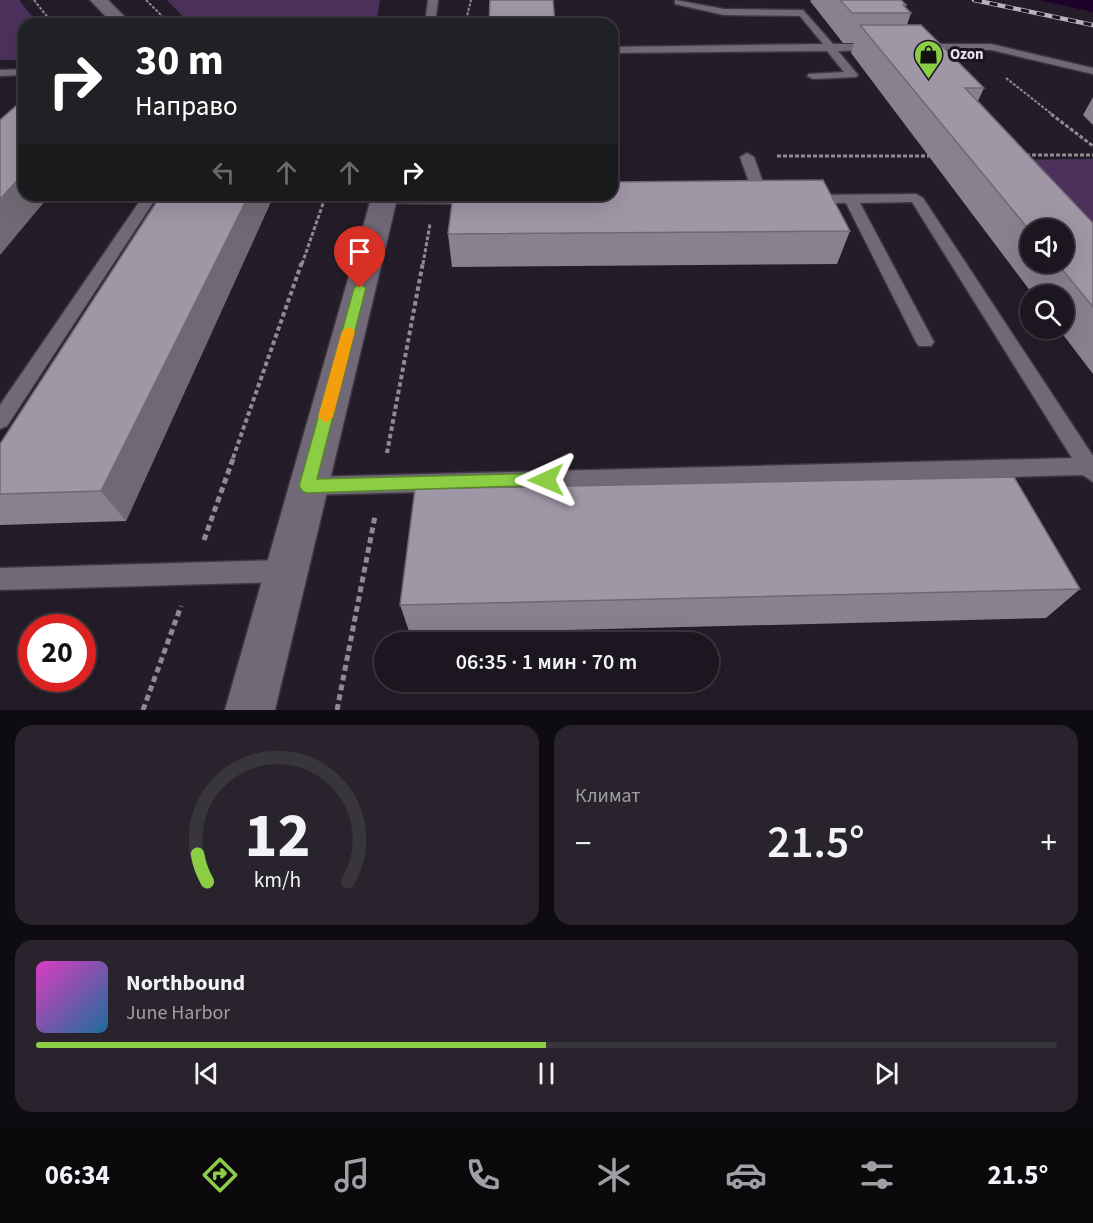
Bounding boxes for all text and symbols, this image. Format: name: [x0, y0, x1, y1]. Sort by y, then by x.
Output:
text: 30 m: [135, 31, 224, 91]
shop icon: Ozon: [913, 38, 945, 80]
icon: right: [36, 42, 114, 120]
place label: Ozon: [950, 44, 984, 65]
text: Направо: [135, 87, 238, 126]
icon: left: [207, 156, 240, 189]
icon: ahead: [270, 156, 303, 189]
icon: ahead: [333, 156, 366, 189]
icon: right: [396, 156, 429, 189]
map controls: [1020, 219, 1074, 339]
button: sound: [1020, 219, 1074, 273]
pin: [334, 226, 385, 288]
icon: arrive: [343, 235, 376, 268]
button: search: [1020, 285, 1074, 339]
position arrow: [514, 448, 578, 512]
speed limit sign: 20: [18, 614, 96, 692]
text: 06:35 · 1 мин · 70 m: [456, 646, 637, 678]
text: Климат: [575, 782, 641, 810]
text: 12: [244, 792, 310, 881]
text: 21.5°: [767, 811, 865, 875]
text: −: [575, 820, 591, 867]
text: +: [1041, 820, 1057, 867]
text: km/h: [253, 865, 301, 896]
text: Northbound: [126, 967, 245, 999]
text: June Harbor: [126, 999, 230, 1027]
icon: previous: [190, 1057, 223, 1090]
icon: pause: [530, 1057, 563, 1090]
icon: next: [870, 1057, 903, 1090]
icon: directions: [199, 1154, 241, 1196]
icon: music: [331, 1154, 373, 1196]
icon: phone: [462, 1154, 504, 1196]
icon: climate: [593, 1154, 635, 1196]
icon: car: [725, 1154, 767, 1196]
icon: filters: [856, 1154, 898, 1196]
text: 06:34: [45, 1156, 110, 1195]
text: 21.5°: [988, 1156, 1048, 1195]

